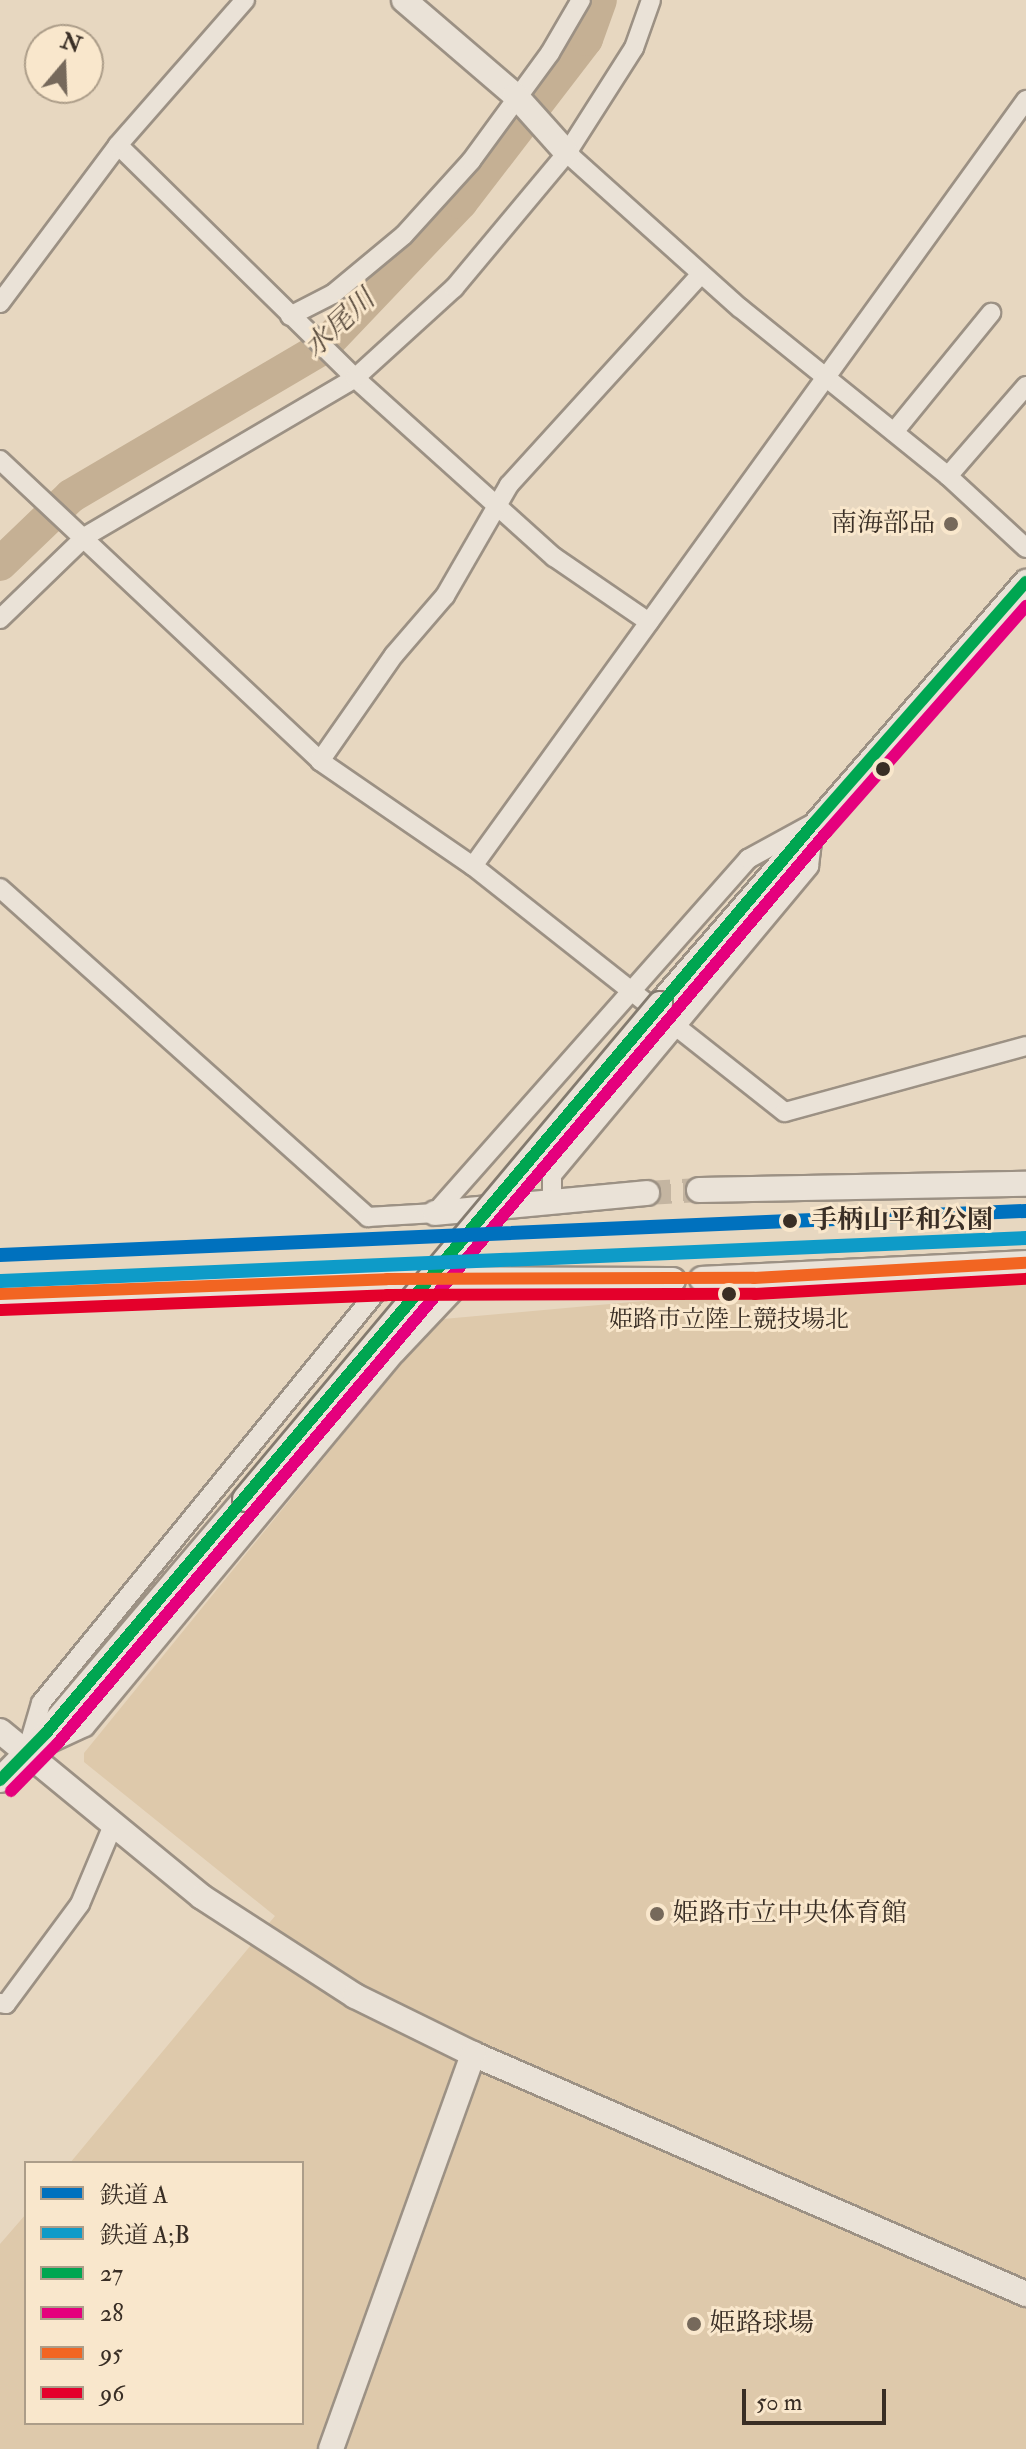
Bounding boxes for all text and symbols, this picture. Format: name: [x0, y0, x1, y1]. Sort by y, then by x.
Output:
north arrow: [24, 24, 104, 104]
text: N: [57, 27, 85, 60]
water label: 水尾川: [298, 283, 382, 365]
place label: 南海部品: [831, 508, 935, 540]
marker: 南海部品: [942, 515, 960, 533]
unlabelled marker: [875, 761, 891, 777]
place label: 手柄山平和公園: [811, 1205, 993, 1237]
marker: 手柄山平和公園: [776, 1207, 804, 1235]
marker: 姫路市立陸上競技場北: [721, 1286, 737, 1302]
place label: 姫路市立陸上競技場北: [609, 1306, 849, 1334]
place label: 姫路市立中央体育館: [673, 1898, 907, 1930]
marker: 姫路市立中央体育館: [648, 1905, 666, 1923]
legend: [24, 2161, 304, 2425]
text: 鉄道 A: [100, 2180, 168, 2211]
text: 鉄道 A;B: [100, 2220, 190, 2251]
text: 27: [100, 2258, 123, 2289]
text: 28: [100, 2298, 123, 2329]
place label: 姫路球場: [710, 2308, 814, 2340]
marker: 姫路球場: [685, 2315, 703, 2333]
text: 95: [100, 2338, 123, 2369]
scale bar: [746, 2373, 890, 2423]
text: 96: [100, 2378, 124, 2409]
text: 50 m: [756, 2387, 802, 2418]

